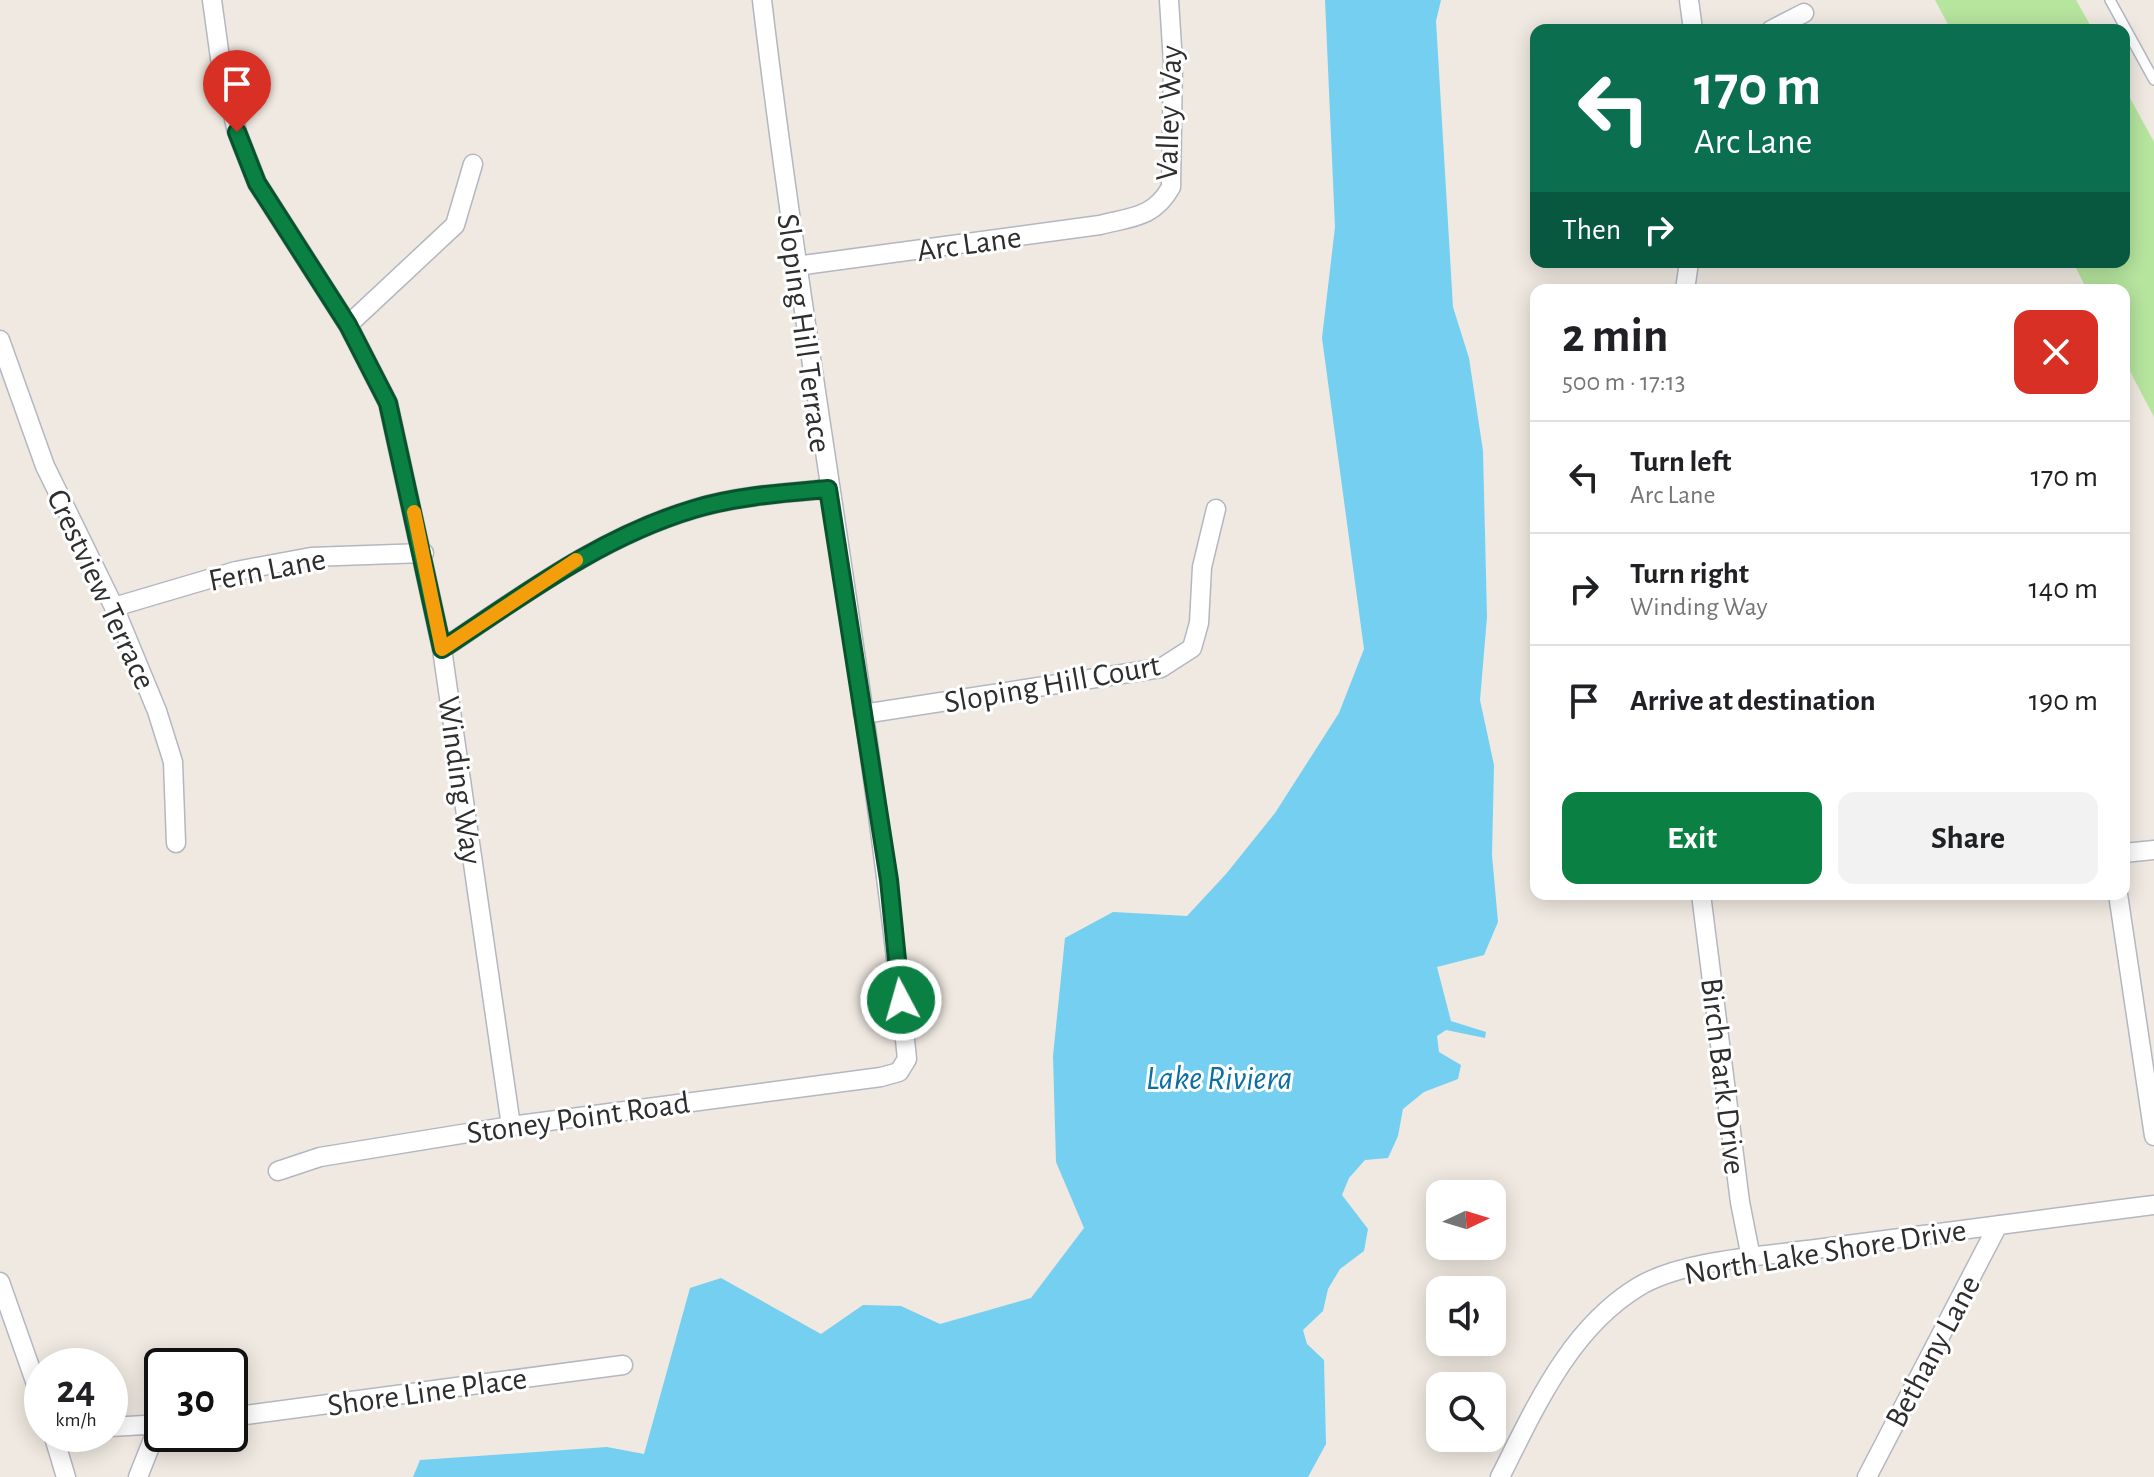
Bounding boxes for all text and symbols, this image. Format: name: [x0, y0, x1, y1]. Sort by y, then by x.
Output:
street label: Valley Way: [1151, 44, 1187, 181]
pin: [203, 50, 271, 132]
icon: left: [1562, 56, 1666, 160]
text: 170 m: [1694, 59, 1821, 115]
icon: arrive: [215, 62, 259, 106]
text: Arc Lane: [1694, 124, 1812, 160]
icon: right: [1637, 208, 1681, 252]
street label: Sloping Hill Terrace: [771, 212, 837, 455]
text: Then: [1562, 215, 1621, 245]
street label: Arc Lane: [915, 221, 1023, 267]
button: close: [2014, 310, 2098, 394]
text: 2 min: [1562, 313, 1669, 361]
text: 500 m · 17:13: [1562, 369, 1685, 395]
text: Turn left: [1630, 447, 1731, 477]
icon: left: [1562, 455, 1606, 499]
text: 170 m: [2030, 462, 2098, 492]
text: Arc Lane: [1630, 482, 1715, 508]
street label: Crestview Terrace: [41, 485, 161, 694]
street label: Fern Lane: [206, 543, 328, 597]
text: Turn right: [1630, 559, 1749, 589]
icon: right: [1562, 567, 1606, 611]
text: 140 m: [2028, 574, 2098, 604]
text: Winding Way: [1630, 594, 1768, 620]
street label: Sloping Hill Court: [942, 649, 1163, 719]
icon: arrive: [1562, 679, 1606, 723]
text: Arrive at destination: [1630, 686, 1876, 716]
text: 190 m: [2029, 686, 2098, 716]
street label: Winding Way: [432, 694, 488, 867]
button: Exit: [1562, 792, 1822, 884]
button: Share: [1838, 792, 2098, 884]
position arrow: [859, 958, 943, 1042]
street label: Birch Bark Drive: [1695, 976, 1751, 1176]
water label: Lake Riviera: [1146, 1062, 1292, 1096]
street label: Stoney Point Road: [465, 1086, 692, 1149]
north arrow: [1426, 1180, 1506, 1260]
map controls: [1426, 1180, 1506, 1452]
street label: North Lake Shore Drive: [1682, 1214, 1968, 1290]
street label: Bethany Lane: [1880, 1270, 1986, 1433]
button: sound: [1426, 1276, 1506, 1356]
speed limit sign: 30: [144, 1348, 248, 1452]
street label: Shore Line Place: [325, 1362, 529, 1422]
text: 24: [57, 1370, 95, 1410]
button: search: [1426, 1372, 1506, 1452]
text: km/h: [55, 1410, 97, 1430]

